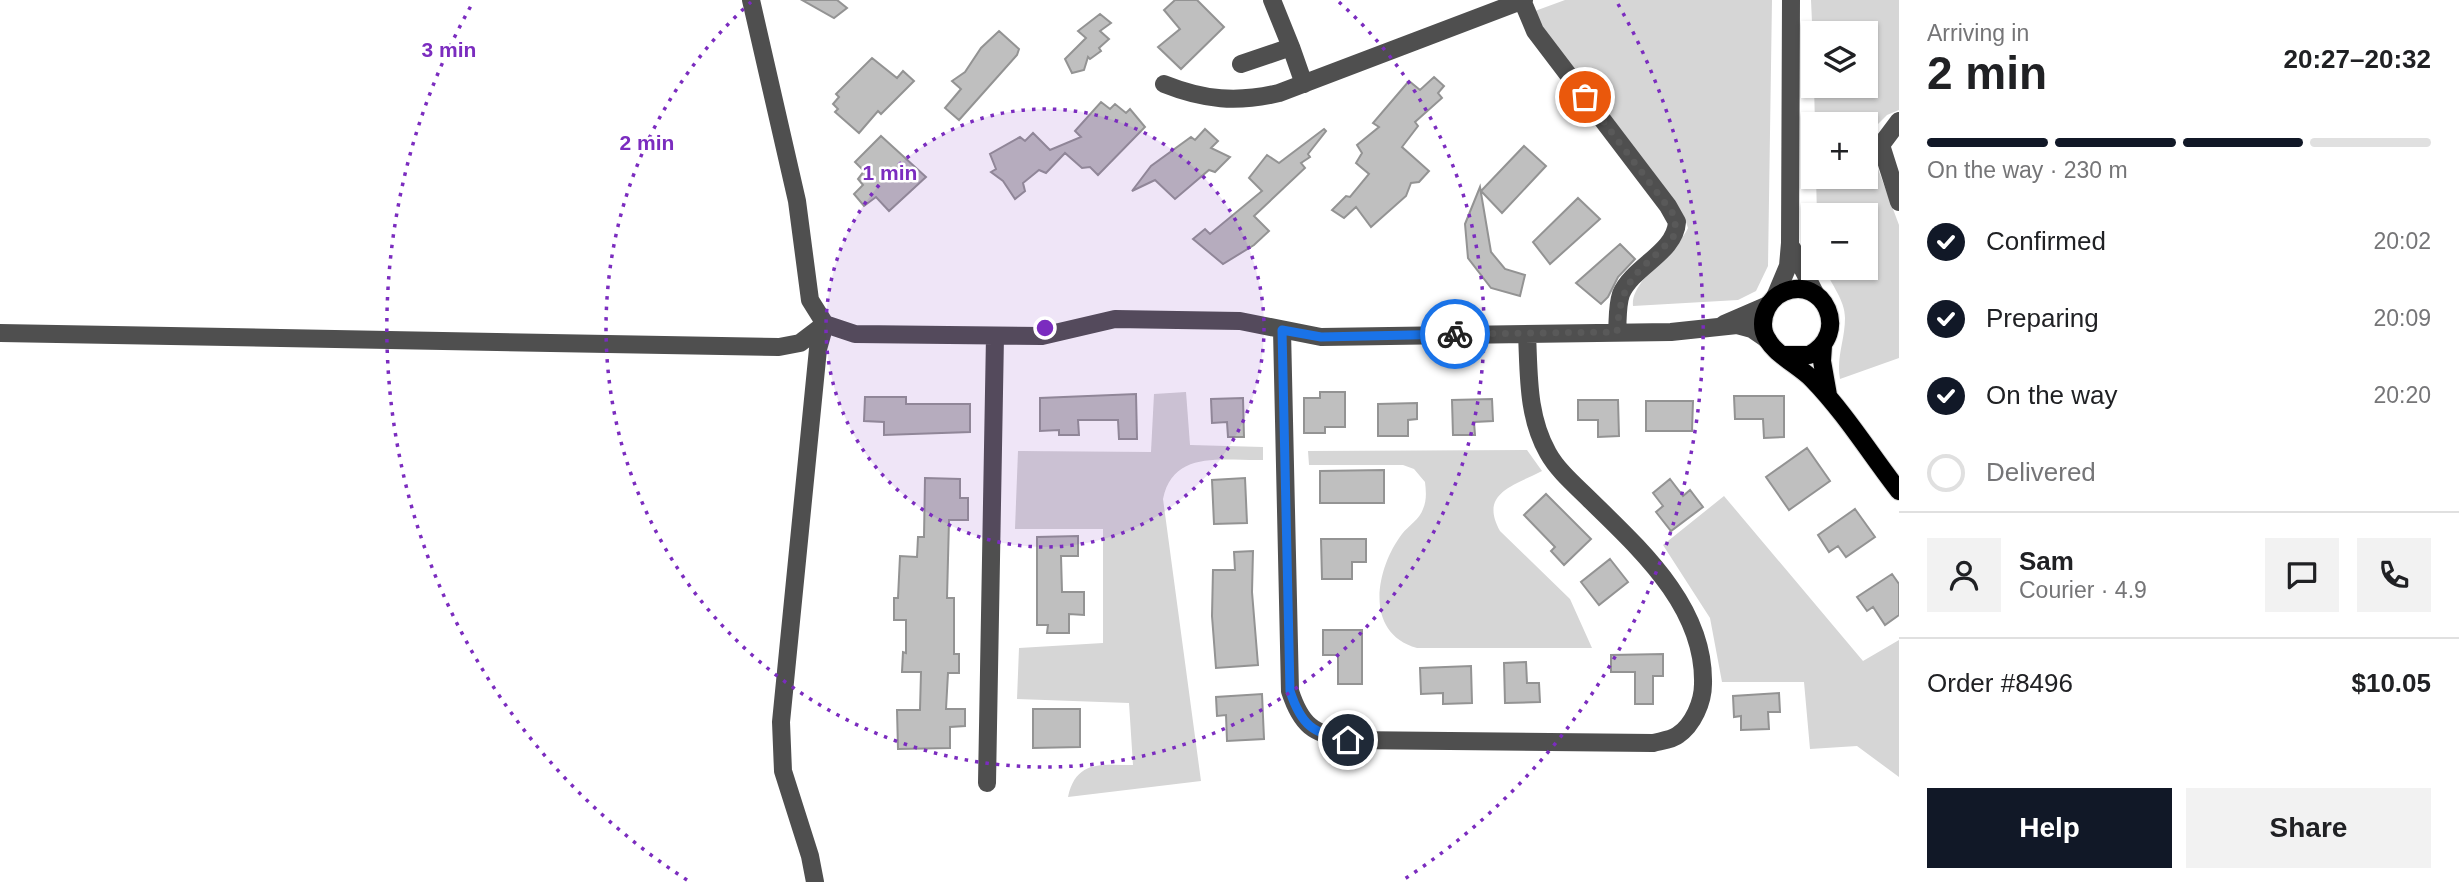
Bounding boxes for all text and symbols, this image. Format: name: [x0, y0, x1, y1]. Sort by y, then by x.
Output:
text: Arriving in: [1927, 20, 2029, 46]
map controls: [1801, 21, 1878, 280]
button: layers: [1801, 21, 1878, 98]
text: 3 min: [422, 38, 476, 61]
text: 20:27–20:32: [2284, 44, 2431, 74]
text: 2 min: [1927, 47, 2047, 99]
pin: [1555, 67, 1615, 127]
icon: bag: [1566, 78, 1604, 116]
button: +: [1801, 112, 1878, 189]
text: 2 min: [620, 131, 674, 154]
text: On the way · 230 m: [1927, 157, 2128, 183]
text: 1 min: [863, 161, 917, 184]
button: −: [1801, 203, 1878, 280]
icon: check: [1927, 223, 1965, 261]
text: Confirmed: [1986, 226, 2106, 256]
text: 20:02: [2373, 228, 2431, 254]
courier: [1420, 299, 1490, 369]
icon: check: [1927, 300, 1965, 338]
text: Preparing: [1986, 303, 2099, 333]
text: 20:09: [2373, 305, 2431, 331]
icon: bike: [1436, 315, 1474, 353]
centre of rings: [1033, 316, 1057, 340]
icon: check: [1927, 377, 1965, 415]
text: On the way: [1986, 380, 2118, 410]
text: 20:20: [2373, 382, 2431, 408]
text: Delivered: [1986, 457, 2096, 487]
button: person: [1927, 538, 2001, 612]
button: chat: [2265, 538, 2339, 612]
button: phone: [2357, 538, 2431, 612]
text: Sam: [2019, 546, 2074, 576]
text: Courier · 4.9: [2019, 577, 2147, 603]
text: Order #8496: [1927, 668, 2073, 698]
text: $10.05: [2351, 668, 2431, 698]
pin: [1318, 710, 1378, 770]
icon: home: [1329, 721, 1367, 759]
button: Help: [1927, 788, 2172, 868]
button: Share: [2186, 788, 2431, 868]

